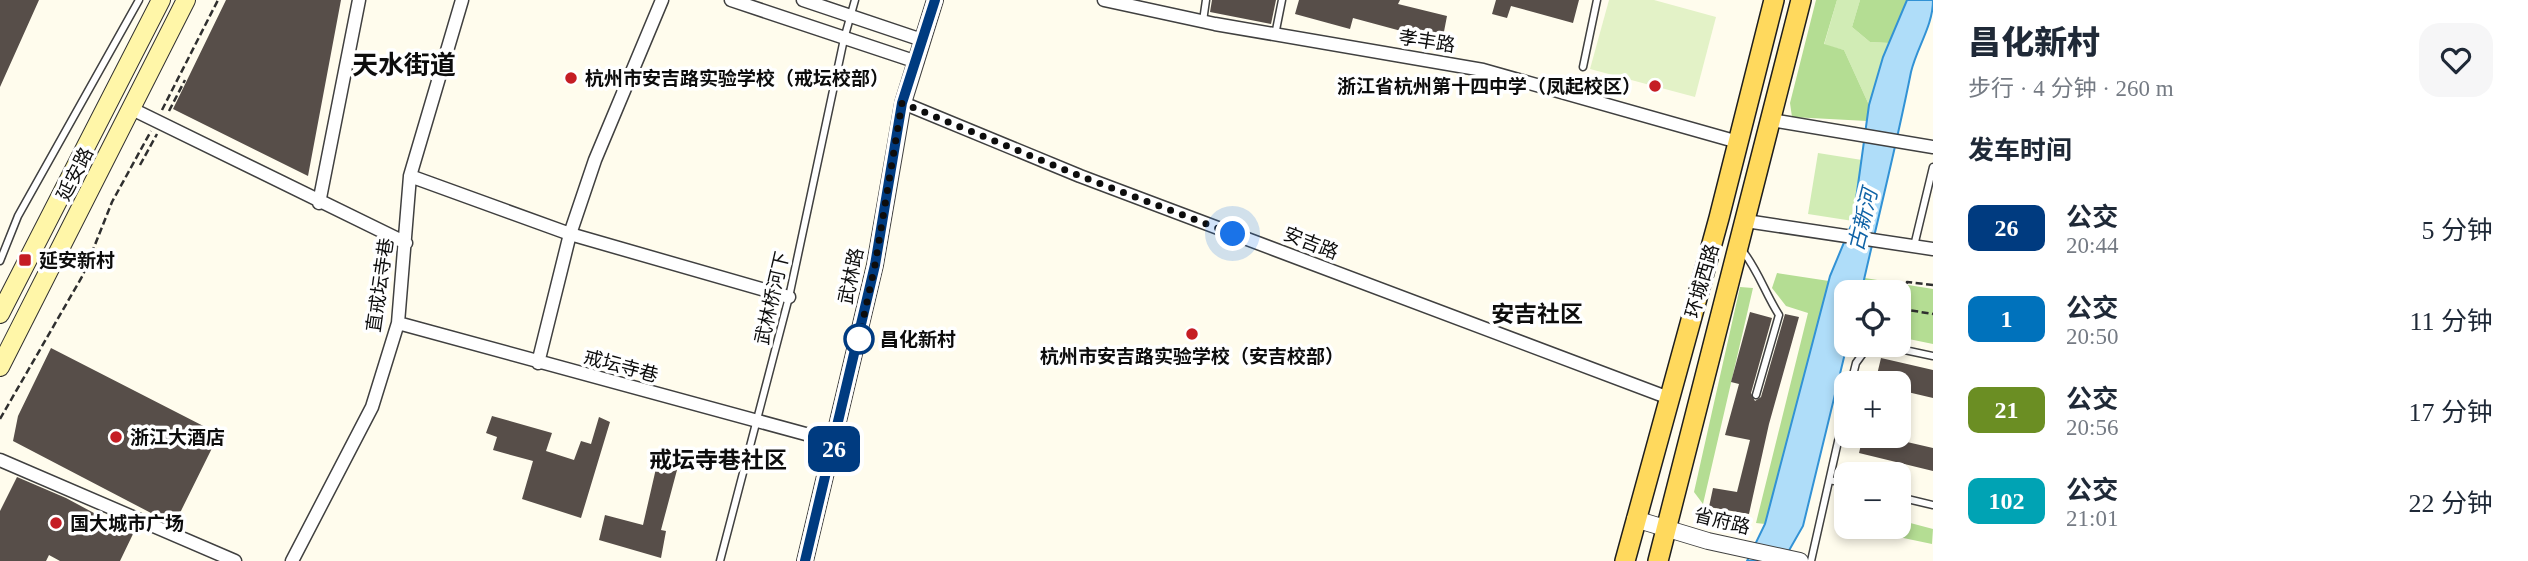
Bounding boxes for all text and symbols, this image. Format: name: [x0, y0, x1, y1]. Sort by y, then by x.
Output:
button: heart: [2419, 23, 2493, 97]
text: 昌化新村: [1968, 25, 2100, 61]
street label: 孝丰路: [1397, 26, 1457, 56]
district label: 天水街道: [352, 51, 456, 80]
place label: 杭州市安吉路实验学校（戒坛校部）: [585, 68, 889, 89]
marker: 杭州市安吉路实验学校（戒坛校部）: [563, 70, 579, 86]
place label: 浙江省杭州第十四中学（凤起校区）: [1337, 76, 1641, 97]
text: 步行 · 4 分钟 · 260 m: [1968, 76, 2174, 101]
marker: 浙江省杭州第十四中学（凤起校区）: [1647, 78, 1663, 94]
text: 发车时间: [1968, 136, 2072, 165]
street label: 延安路: [53, 144, 97, 204]
water label: 古新河: [1844, 183, 1883, 253]
text: 公交: [2066, 203, 2118, 232]
text: 26: [1995, 215, 2019, 241]
your location: [1215, 216, 1250, 251]
text: 5 分钟: [2421, 216, 2493, 245]
street label: 安吉路: [1281, 223, 1341, 263]
text: 20:44: [2066, 233, 2118, 258]
street label: 直戒坛寺巷: [363, 236, 397, 334]
street label: 环城西路: [1681, 242, 1723, 320]
street label: 武林路: [835, 246, 867, 306]
street label: 武林桥河下: [751, 249, 793, 347]
place label: 延安新村: [39, 250, 115, 271]
marker: 延安新村: [17, 252, 33, 268]
map controls: [1834, 280, 1911, 539]
button: locate: [1834, 280, 1911, 357]
text: 公交: [2066, 294, 2118, 323]
district label: 安吉社区: [1491, 302, 1583, 327]
text: 1: [2001, 306, 2013, 332]
text: 11 分钟: [2409, 307, 2493, 336]
marker: 昌化新村: [844, 324, 874, 354]
text: 20:50: [2066, 324, 2118, 349]
marker: 杭州市安吉路实验学校（安吉校部）: [1184, 326, 1200, 342]
place label: 昌化新村: [880, 329, 956, 350]
street label: 戒坛寺巷: [582, 346, 660, 386]
place label: 杭州市安吉路实验学校（安吉校部）: [1040, 346, 1344, 367]
button: +: [1834, 371, 1911, 448]
text: 公交: [2066, 385, 2118, 414]
text: 21: [1995, 397, 2019, 423]
text: 17 分钟: [2408, 398, 2493, 427]
text: 20:56: [2066, 415, 2118, 440]
line badge: 26: [802, 426, 866, 472]
place label: 浙江大酒店: [130, 427, 225, 448]
marker: 浙江大酒店: [108, 429, 124, 445]
text: 26: [822, 436, 846, 462]
district label: 戒坛寺巷社区: [649, 448, 787, 473]
button: −: [1834, 462, 1911, 539]
text: 公交: [2066, 476, 2118, 505]
text: 102: [1989, 488, 2025, 514]
text: 22 分钟: [2408, 489, 2493, 518]
street label: 省府路: [1692, 504, 1752, 538]
text: 21:01: [2066, 506, 2118, 531]
place label: 国大城市广场: [70, 513, 184, 534]
marker: 国大城市广场: [48, 515, 64, 531]

